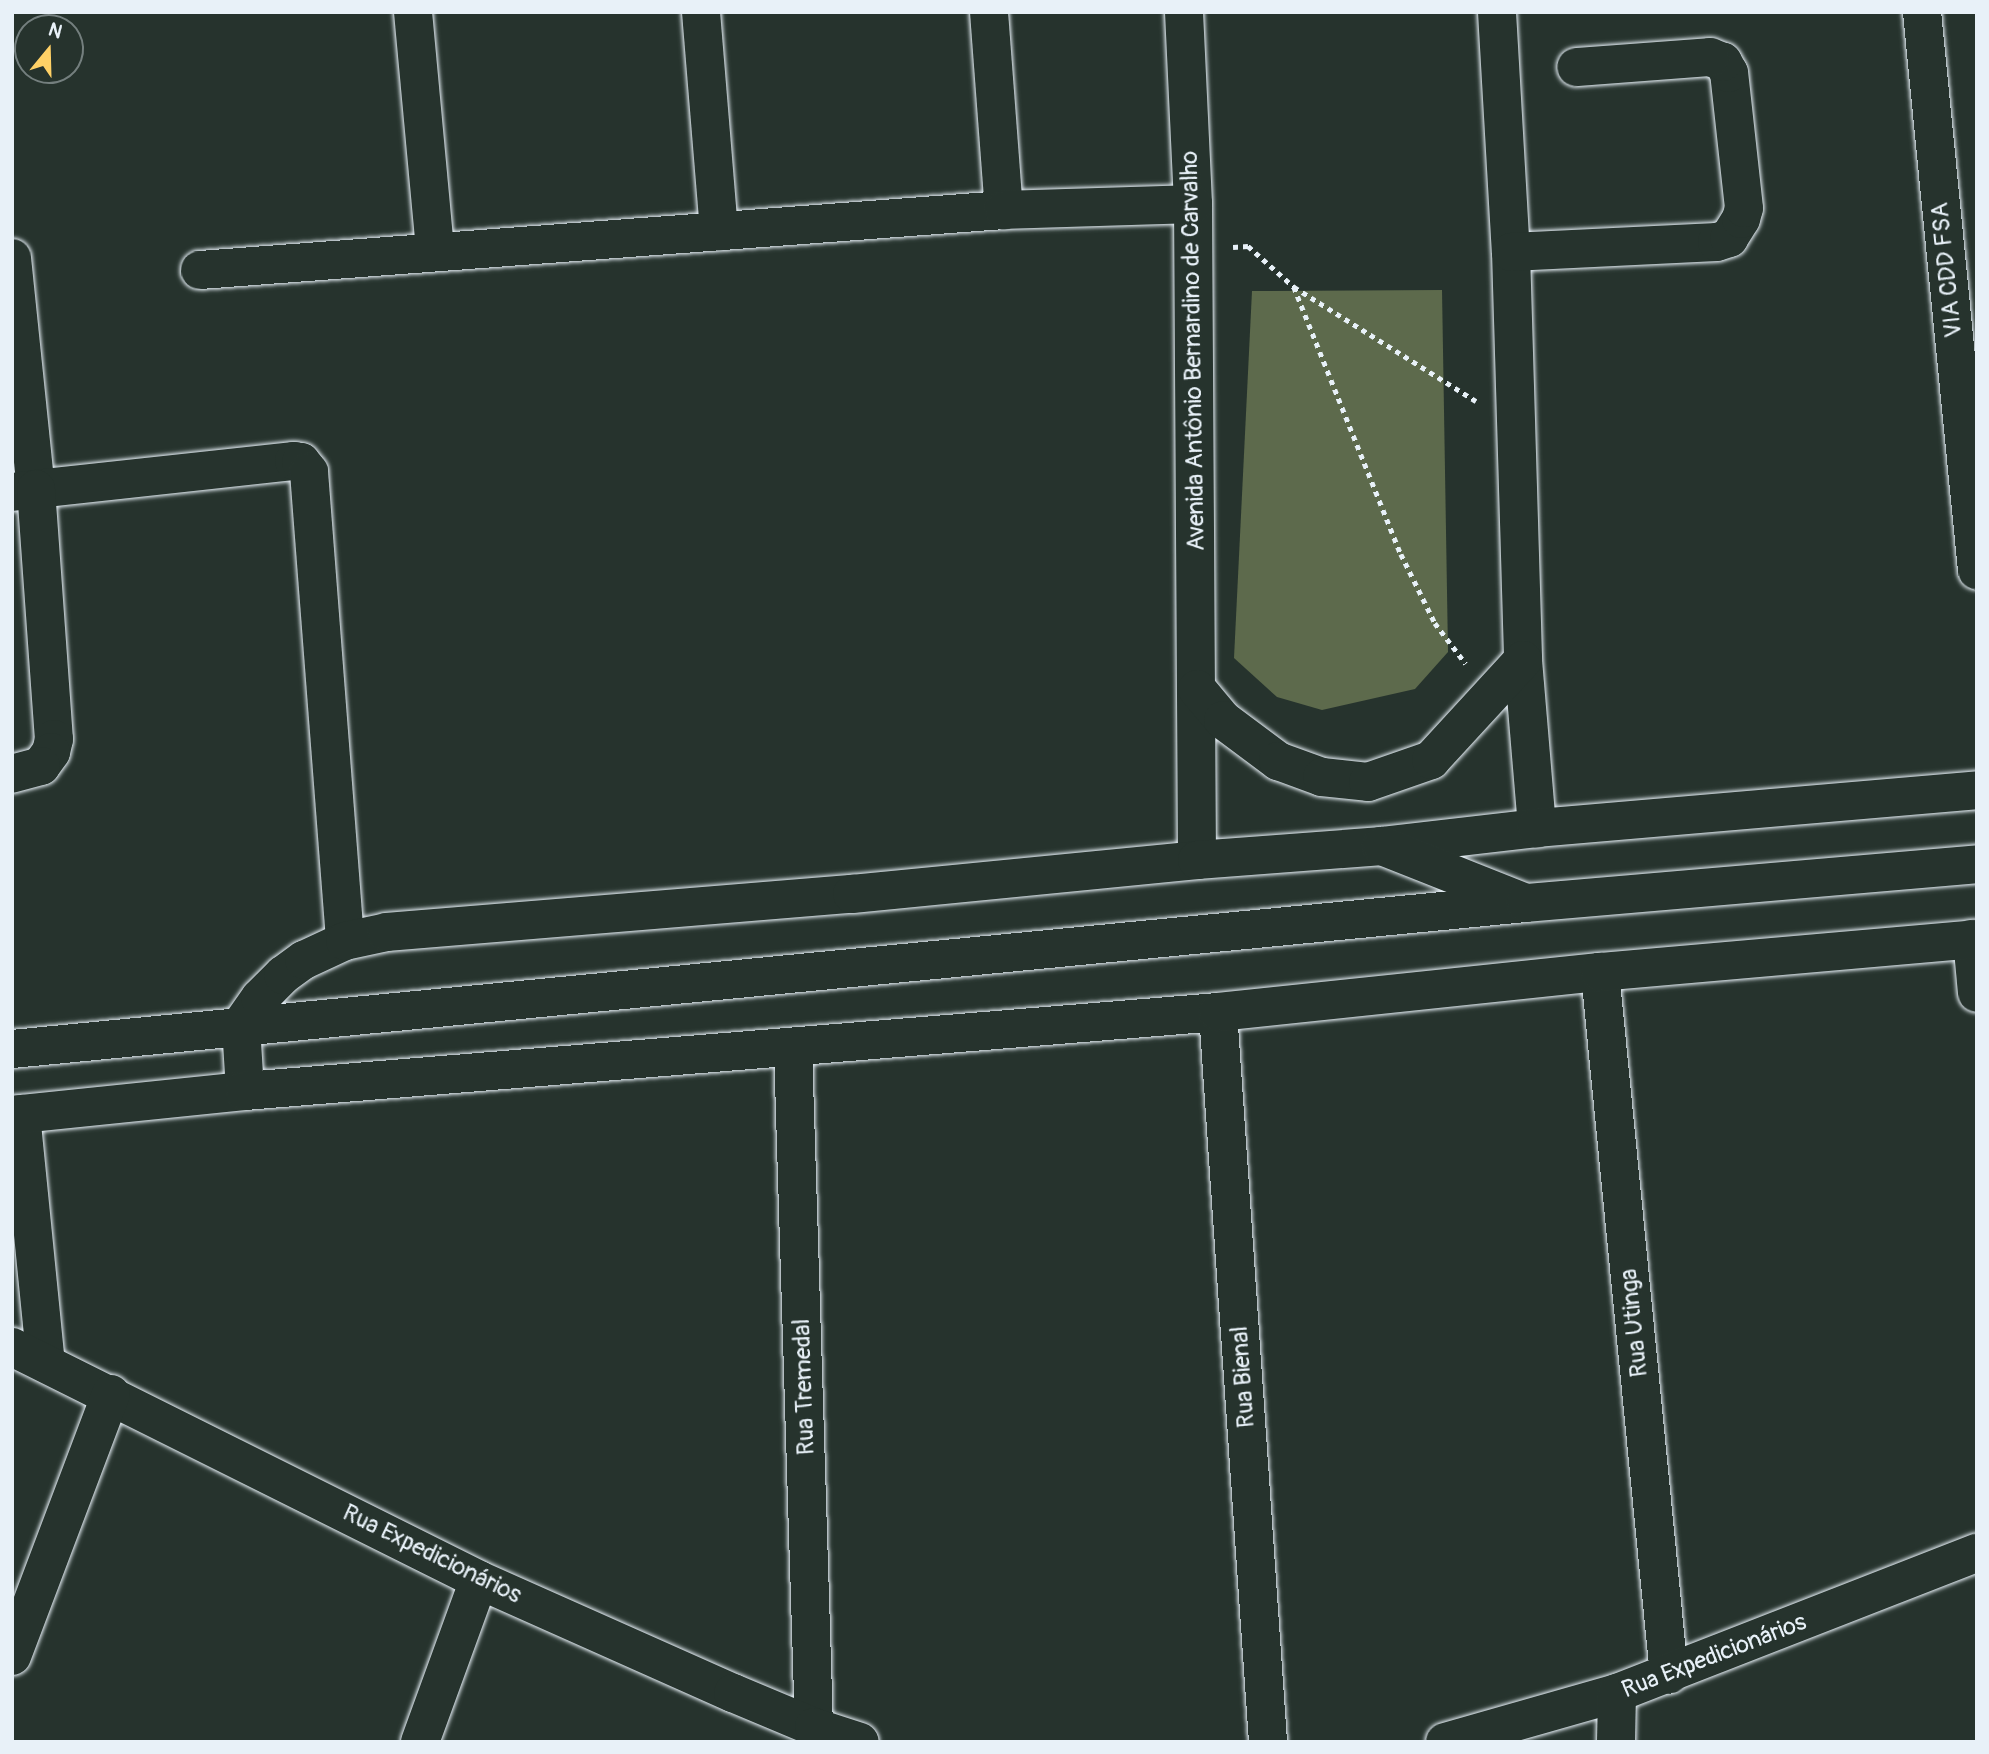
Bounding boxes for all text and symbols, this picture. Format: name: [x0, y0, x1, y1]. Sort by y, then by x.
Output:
north arrow: [14, 14, 84, 84]
text: N: [45, 18, 65, 44]
street label: Avenida Antônio Bernardino de Carvalho: [1175, 151, 1211, 551]
street label: VIA CDD FSA: [1926, 201, 1968, 339]
street label: Rua Utinga: [1614, 1267, 1654, 1379]
street label: Rua Tremedal: [787, 1318, 821, 1456]
street label: Rua Bienal: [1225, 1325, 1261, 1429]
street label: Rua Expedicionários: [338, 1498, 526, 1610]
street label: Rua Expedicionários: [1618, 1608, 1810, 1704]

